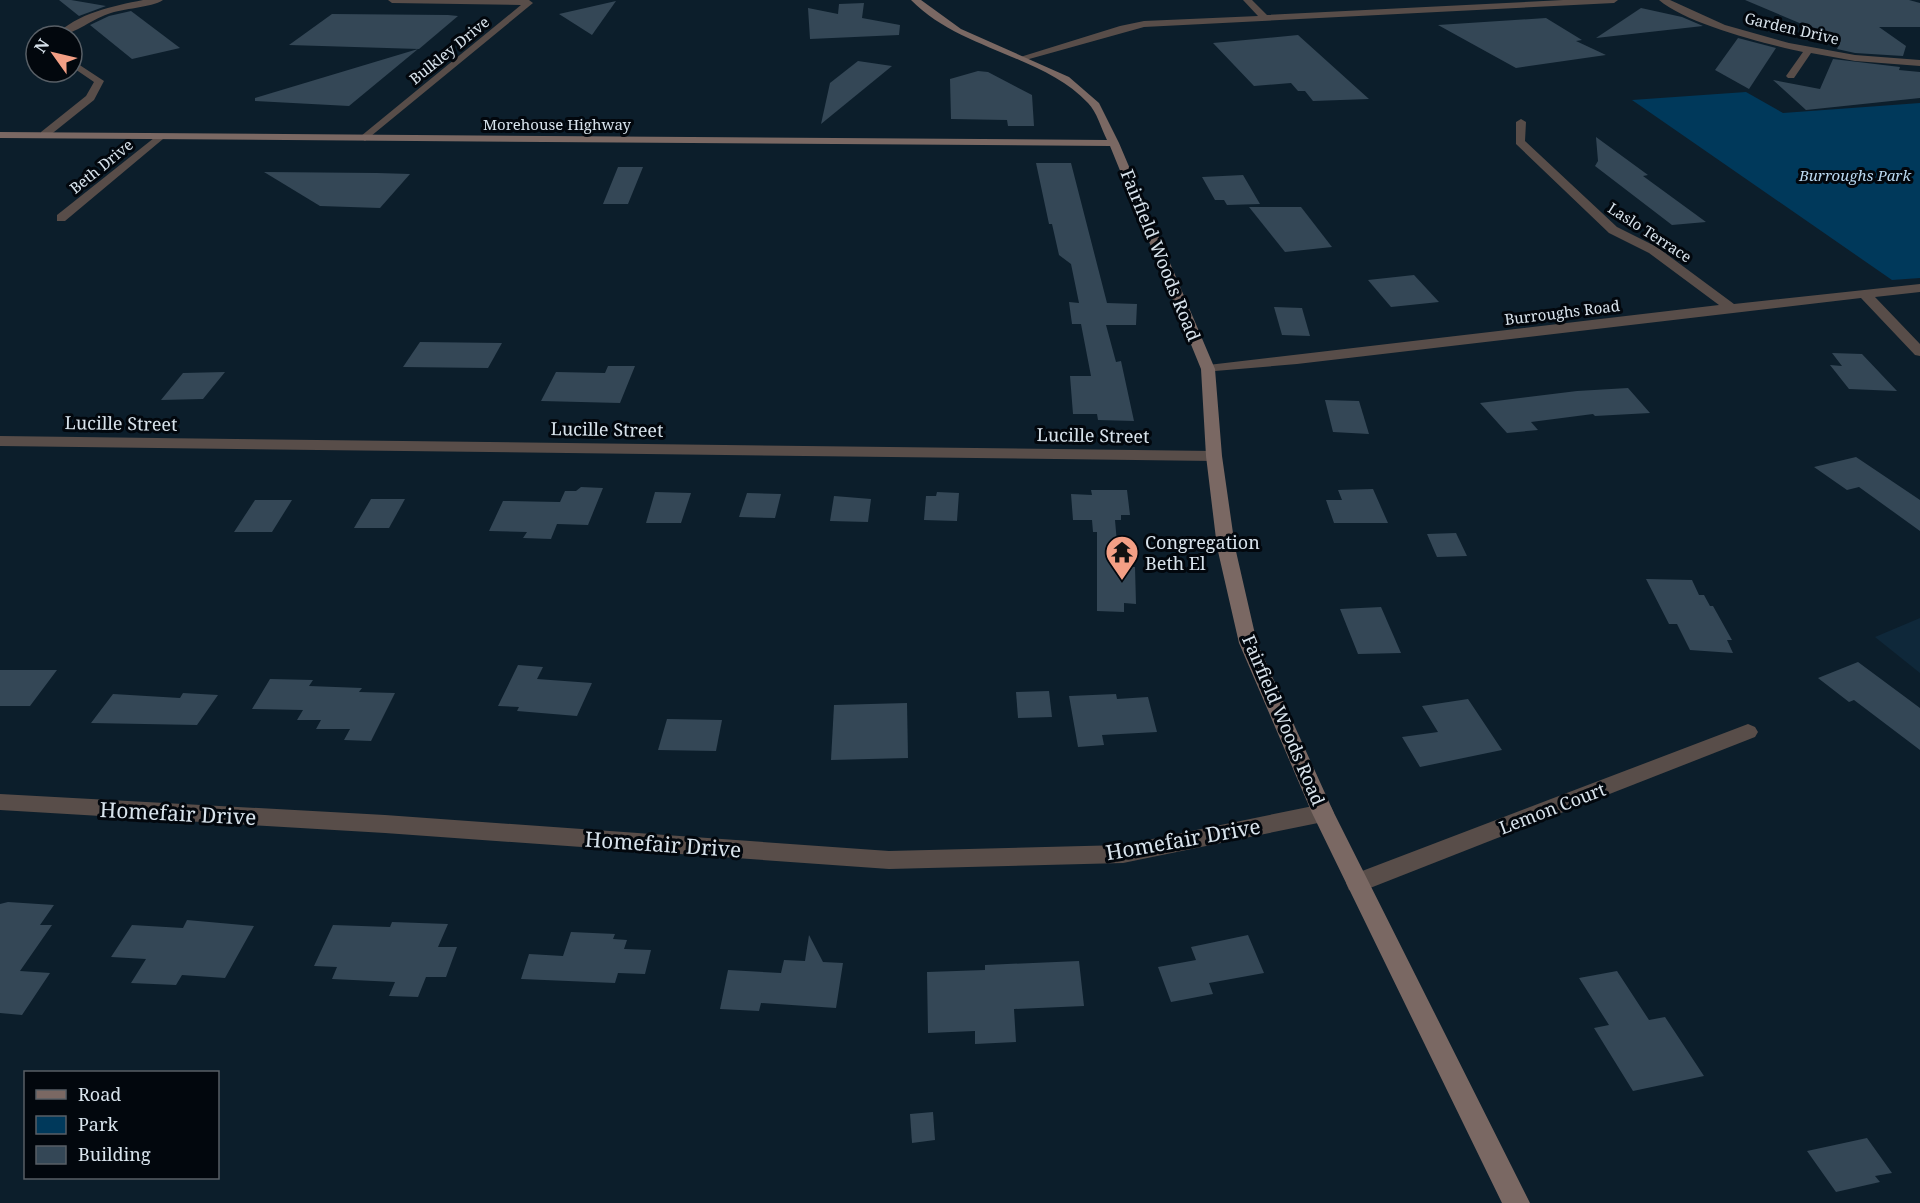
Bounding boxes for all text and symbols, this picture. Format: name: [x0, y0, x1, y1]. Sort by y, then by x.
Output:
street label: Garden Drive: [1743, 7, 1841, 49]
street label: Bulkley Drive: [405, 12, 493, 88]
north arrow: [24, 24, 84, 84]
text: N: [29, 34, 54, 57]
street label: Morehouse Highway: [483, 114, 632, 134]
street label: Beth Drive: [65, 134, 137, 198]
park label: Burroughs Park: [1798, 165, 1911, 185]
street label: Fairfield Woods Road: [1116, 166, 1206, 344]
street label: Laslo Terrace: [1604, 197, 1696, 267]
street label: Burroughs Road: [1503, 295, 1621, 329]
street label: Lucille Street: [64, 410, 178, 436]
street label: Lucille Street: [550, 416, 664, 442]
street label: Lucille Street: [1036, 422, 1150, 448]
place label: Congregation Beth El: [1145, 530, 1260, 575]
temple icon: Congregation Beth El: [1104, 534, 1140, 581]
street label: Fairfield Woods Road: [1237, 631, 1331, 809]
street label: Lemon Court: [1495, 777, 1609, 839]
street label: Homefair Drive: [99, 795, 257, 831]
street label: Homefair Drive: [1103, 812, 1263, 866]
street label: Homefair Drive: [584, 825, 742, 863]
legend: [24, 1071, 219, 1179]
text: Road: [78, 1082, 121, 1106]
text: Park: [78, 1112, 118, 1136]
text: Building: [78, 1142, 151, 1166]

